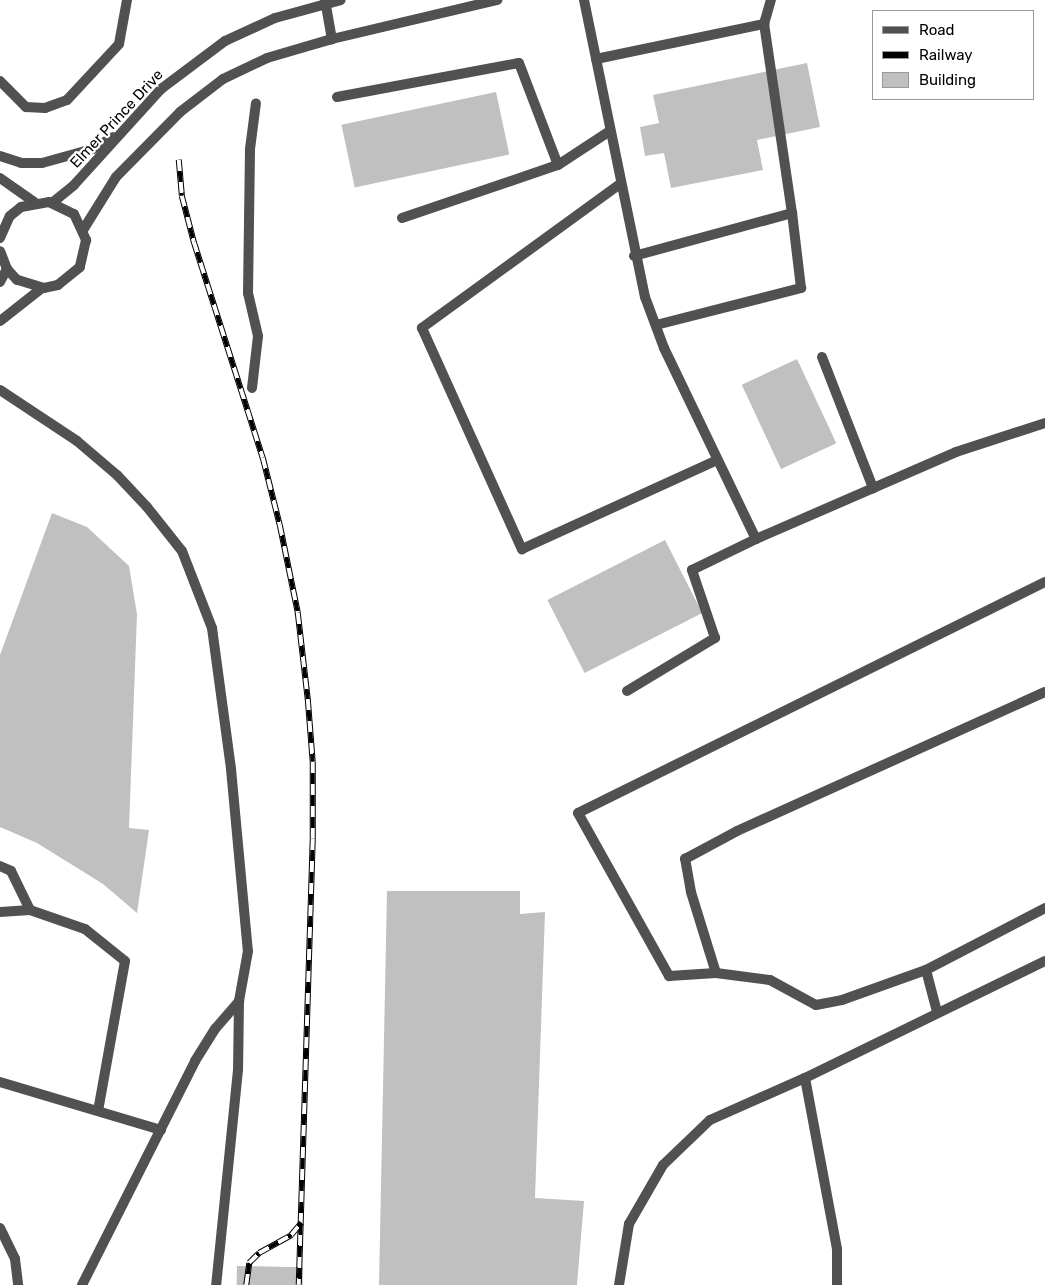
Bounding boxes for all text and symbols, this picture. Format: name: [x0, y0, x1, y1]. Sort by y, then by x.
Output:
legend: [872, 10, 1035, 100]
text: Road: [919, 21, 955, 39]
text: Railway: [919, 46, 973, 64]
street label: Elmer Prince Drive: [67, 66, 167, 172]
text: Building: [919, 71, 976, 89]

